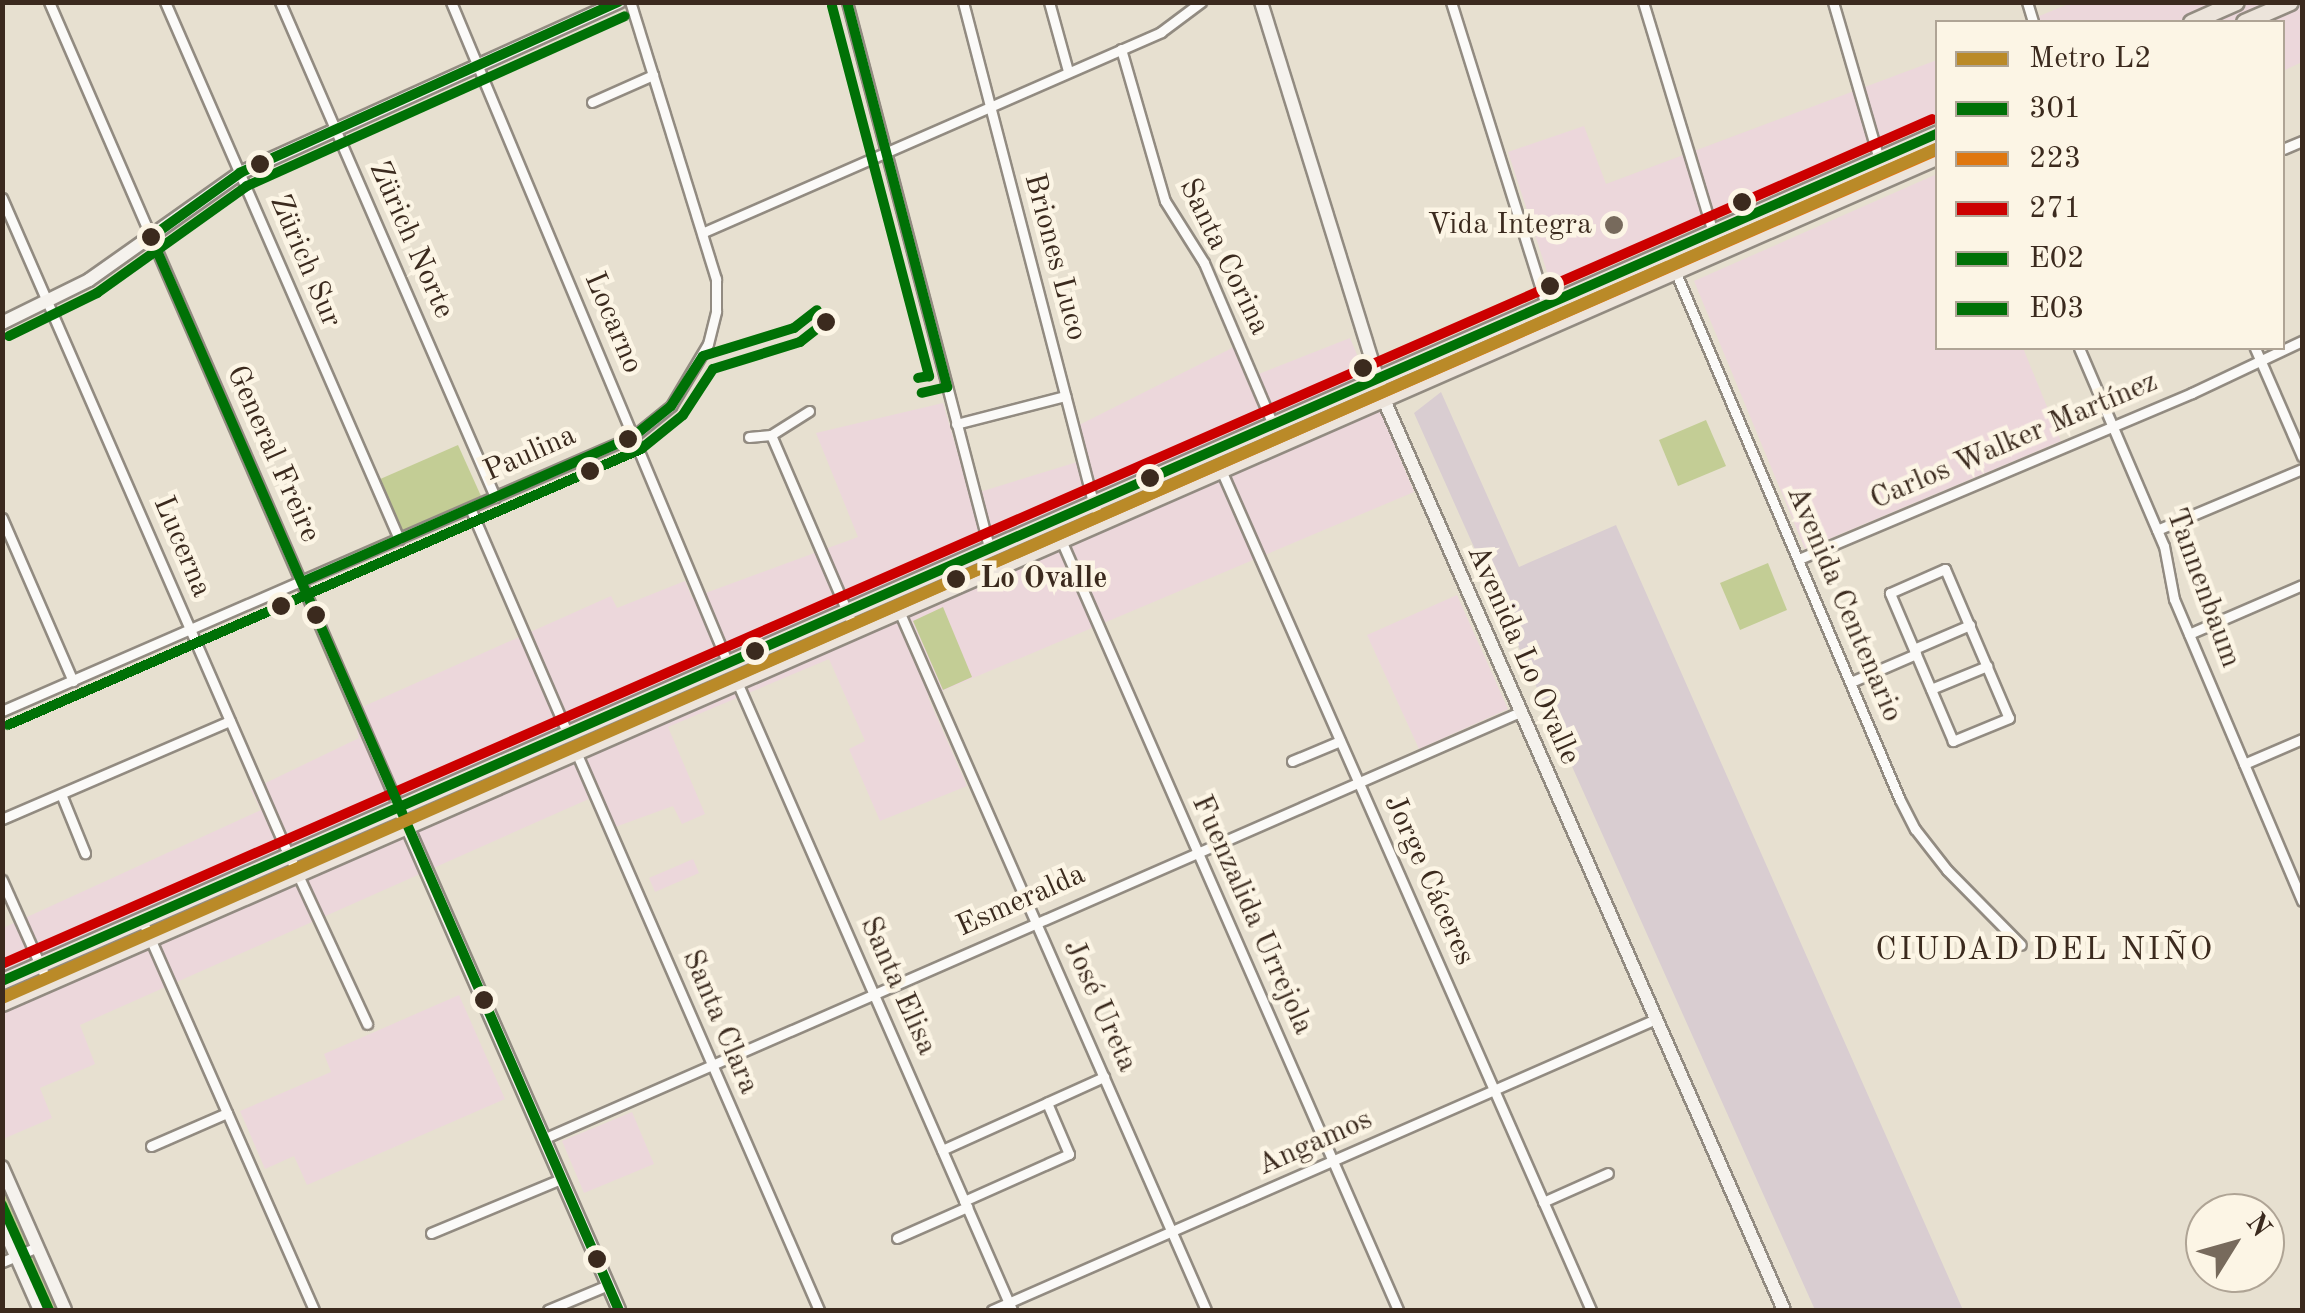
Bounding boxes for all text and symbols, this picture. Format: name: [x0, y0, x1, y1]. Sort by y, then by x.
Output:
legend: [1935, 20, 2285, 350]
text: Metro L2: [2029, 44, 2152, 74]
text: 301: [2029, 94, 2081, 124]
text: 223: [2029, 144, 2081, 174]
unlabelled marker: [250, 154, 270, 174]
street label: Zürich Norte: [360, 156, 462, 324]
street label: Briones Luco: [1015, 170, 1095, 344]
street label: Santa Corina: [1171, 173, 1277, 341]
street label: Zürich Sur: [261, 189, 349, 333]
unlabelled marker: [1732, 192, 1752, 212]
text: 271: [2029, 194, 2081, 224]
place label: Vida Integra: [1428, 207, 1592, 243]
marker: Vida Integra: [1601, 212, 1627, 238]
unlabelled marker: [141, 227, 161, 247]
text: E02: [2029, 244, 2085, 274]
street label: Locarno: [576, 267, 650, 379]
unlabelled marker: [1540, 276, 1560, 296]
text: E03: [2029, 294, 2085, 324]
unlabelled marker: [816, 312, 836, 332]
unlabelled marker: [1353, 358, 1373, 378]
street label: General Freire: [218, 360, 328, 548]
street label: Carlos Walker Martínez: [1865, 364, 2163, 518]
street label: Paulina: [478, 418, 582, 490]
unlabelled marker: [618, 429, 638, 449]
unlabelled marker: [580, 461, 600, 481]
unlabelled marker: [1140, 468, 1160, 488]
street label: Avenida Centenario: [1778, 480, 1910, 728]
street label: Lucerna: [145, 491, 219, 603]
street label: Tannenbaum: [2158, 503, 2248, 673]
street label: Avenida Lo Ovalle: [1458, 540, 1588, 770]
place label: Lo Ovalle: [980, 561, 1107, 597]
marker: Lo Ovalle: [941, 564, 971, 594]
unlabelled marker: [271, 596, 291, 616]
unlabelled marker: [306, 605, 326, 625]
unlabelled marker: [745, 641, 765, 661]
street label: Jorge Cáceres: [1375, 789, 1483, 971]
street label: Fuenzalida Urrejola: [1183, 790, 1321, 1040]
street label: Esmeralda: [951, 857, 1091, 945]
street label: Santa Elisa: [851, 911, 945, 1061]
district label: CIUDAD DEL NIÑO: [1875, 932, 2215, 970]
street label: José Ureta: [1055, 934, 1145, 1078]
street label: Santa Clara: [673, 944, 767, 1100]
unlabelled marker: [474, 990, 494, 1010]
street label: Angamos: [1252, 1102, 1378, 1184]
north arrow: [2185, 1193, 2285, 1293]
text: N: [2240, 1209, 2275, 1243]
unlabelled marker: [587, 1249, 607, 1269]

